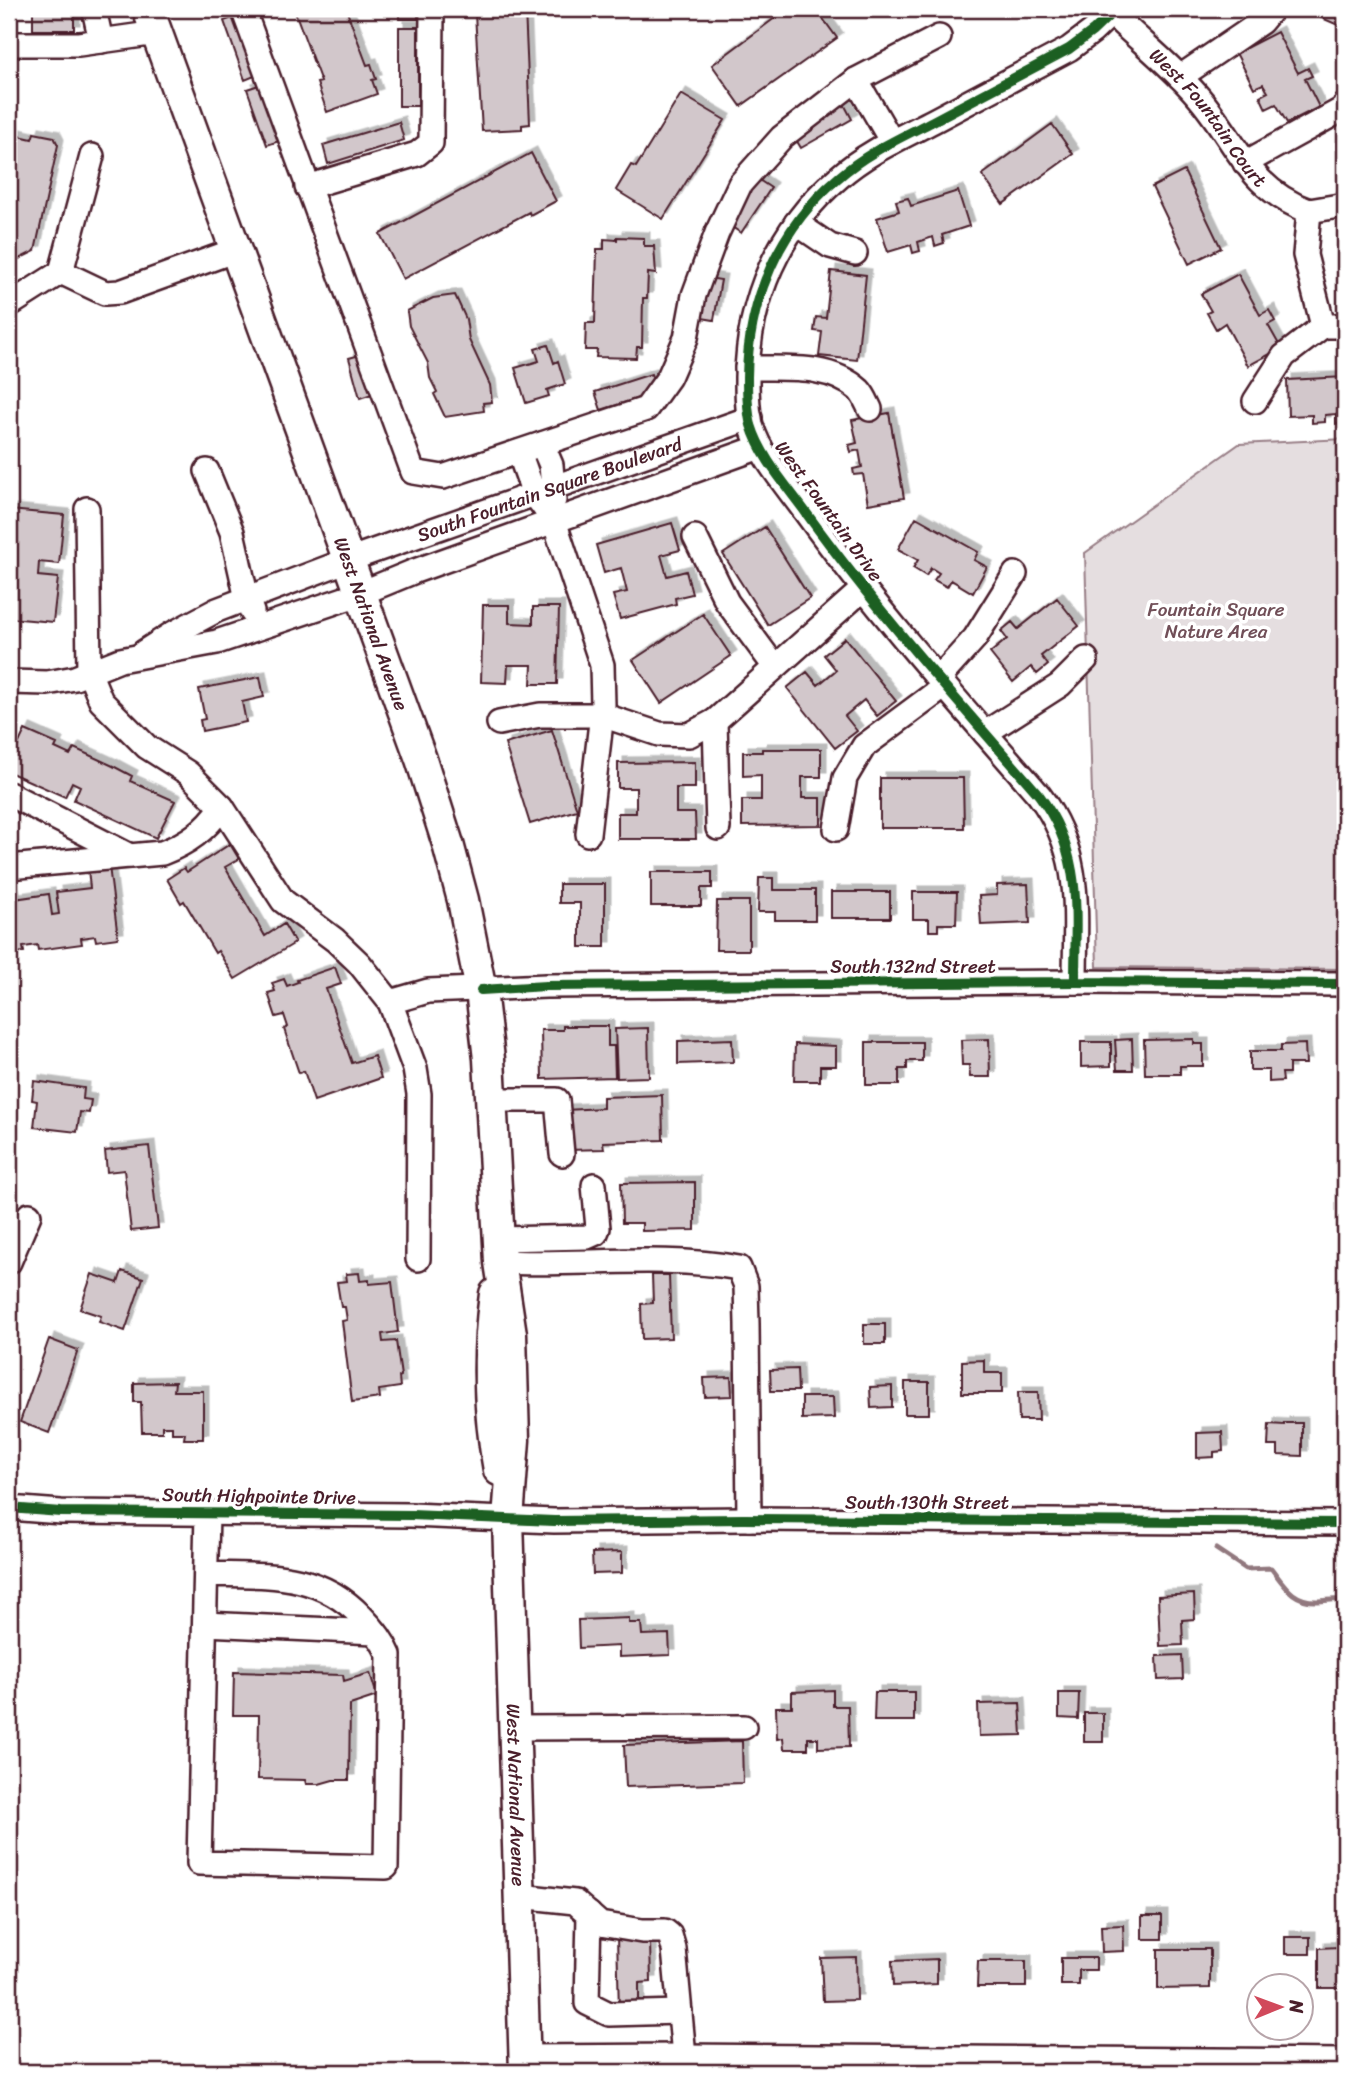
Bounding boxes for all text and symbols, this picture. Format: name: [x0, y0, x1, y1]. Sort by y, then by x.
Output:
street label: West Fountain Court: [1142, 39, 1275, 195]
street label: South Fountain Square Boulevard: [412, 427, 687, 551]
street label: West Fountain Drive: [766, 433, 892, 589]
street label: West National Avenue: [325, 532, 419, 715]
park label: Fountain Square Nature Area: [1147, 593, 1285, 648]
street label: South 132nd Street: [830, 950, 996, 983]
street label: South Highpointe Drive: [162, 1478, 356, 1514]
street label: South 130th Street: [845, 1486, 1009, 1519]
street label: West National Avenue: [497, 1703, 536, 1887]
north arrow: [1246, 1972, 1316, 2042]
text: N: [1280, 1999, 1313, 2014]

